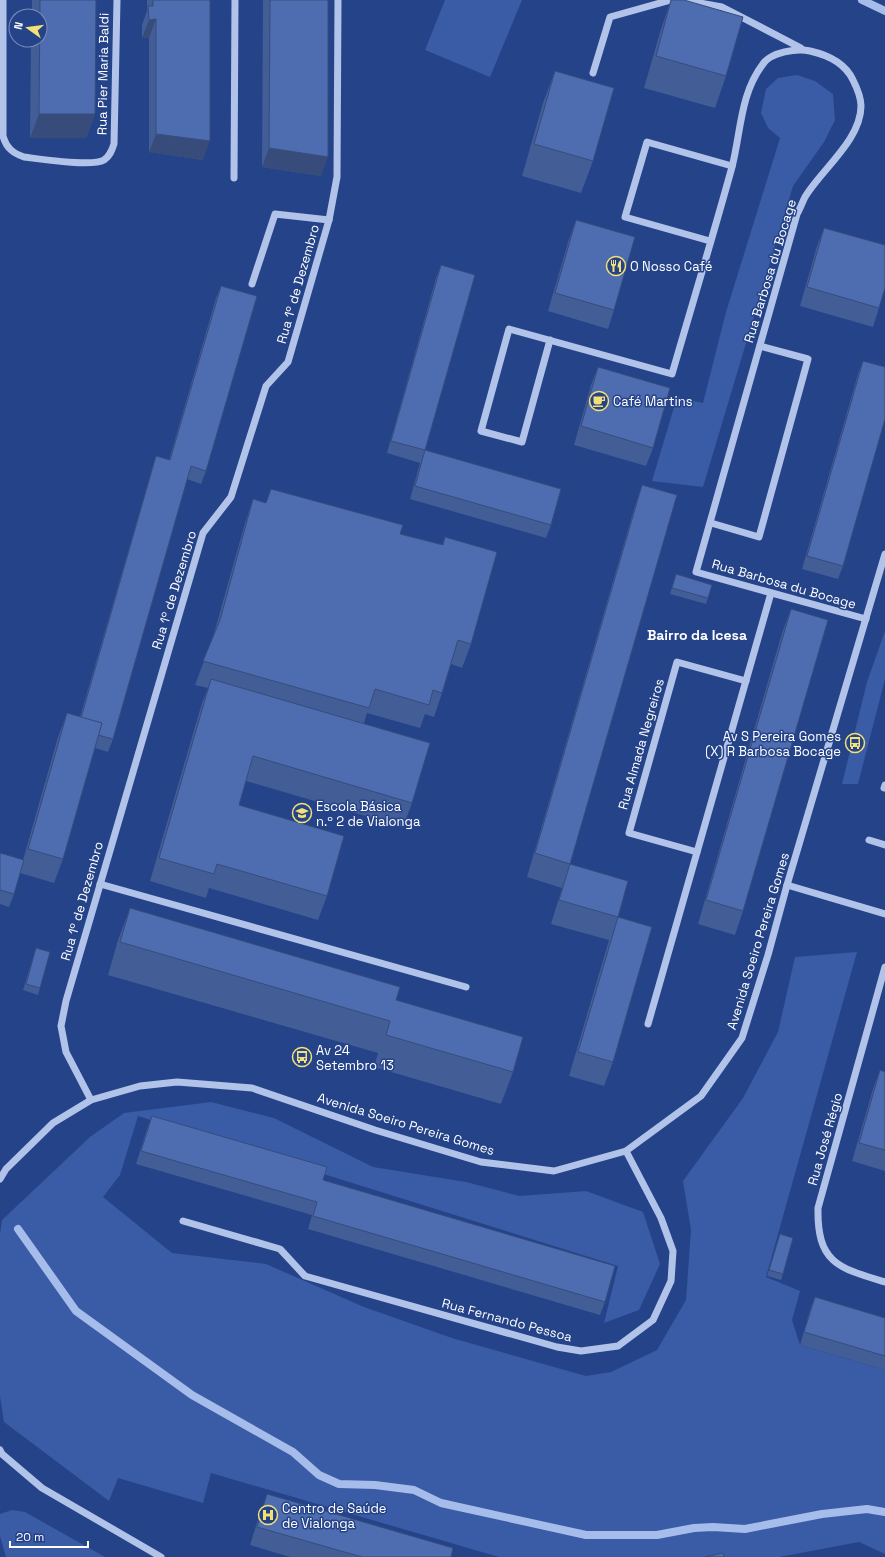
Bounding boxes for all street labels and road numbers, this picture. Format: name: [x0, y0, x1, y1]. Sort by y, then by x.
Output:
street label: Rua Pier Maria Baldi: [93, 13, 113, 135]
street label: Rua Barbosa du Bocage: [740, 197, 800, 345]
street label: Rua 1º de Dezembro: [273, 222, 323, 346]
street label: Rua 1º de Dezembro: [148, 529, 200, 651]
street label: Rua Barbosa du Bocage: [710, 555, 858, 613]
street label: Rua Almada Negreiros: [614, 676, 668, 812]
street label: Rua 1º de Dezembro: [57, 839, 107, 963]
street label: Avenida Soeiro Pereira Gomes: [723, 850, 793, 1032]
street label: Avenida Soeiro Pereira Gomes: [315, 1089, 497, 1159]
street label: Rua José Régio: [804, 1091, 846, 1187]
street label: Rua Fernando Pessoa: [440, 1294, 575, 1346]

